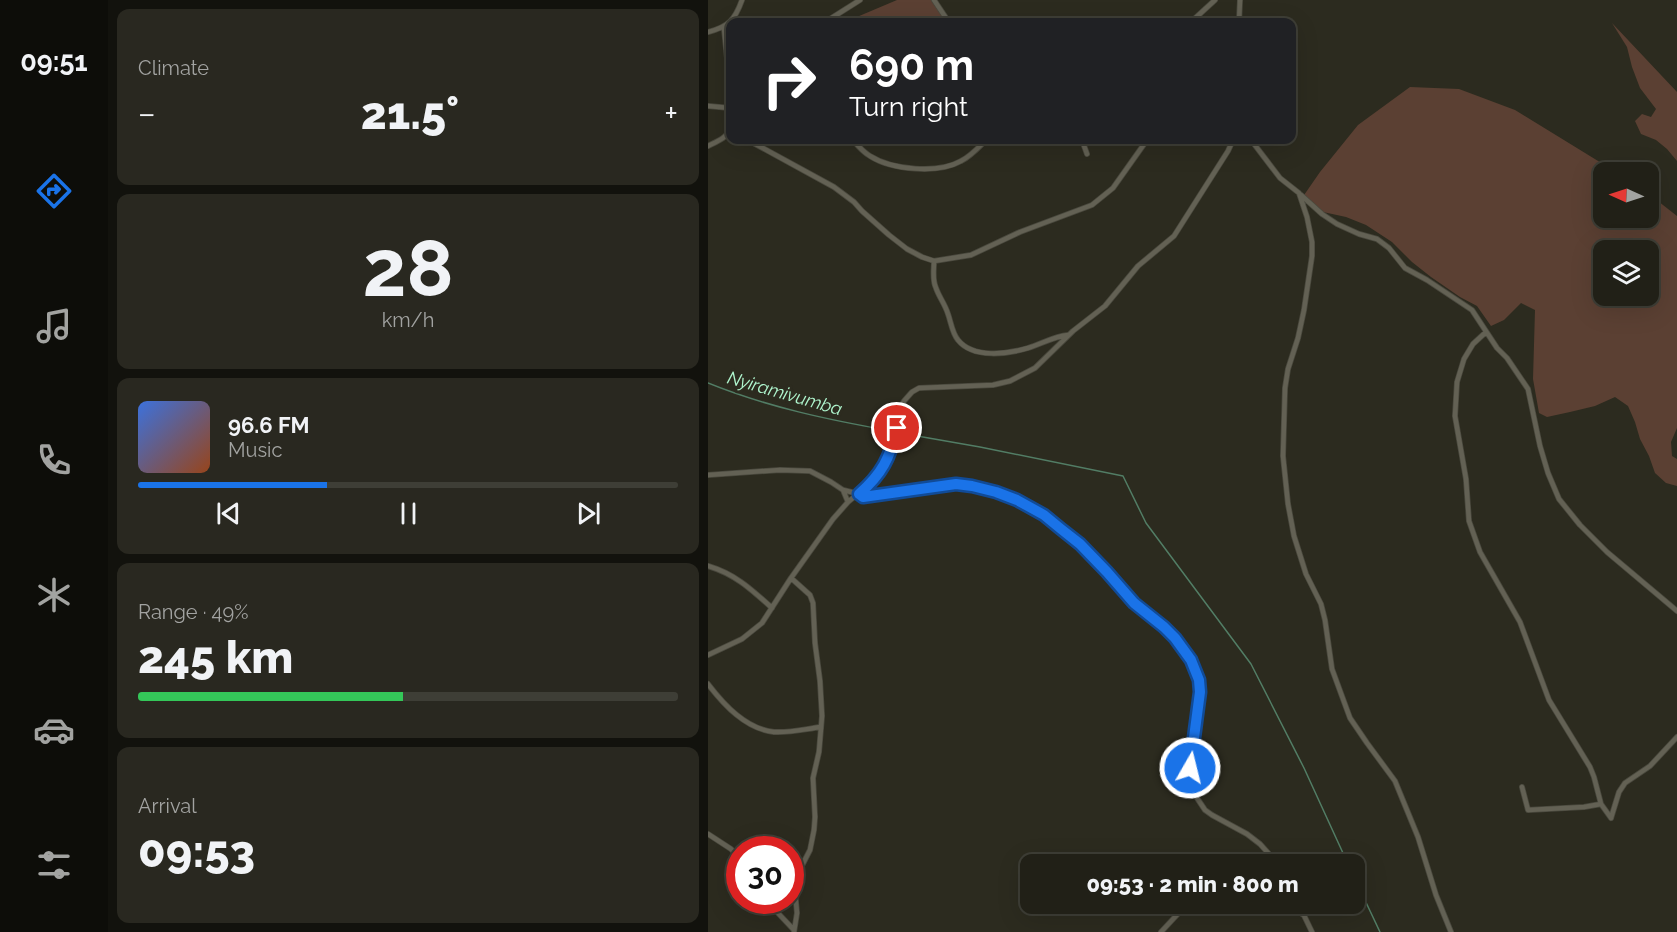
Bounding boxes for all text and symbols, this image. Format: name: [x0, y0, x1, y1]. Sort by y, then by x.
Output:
text: 690 m: [849, 41, 974, 90]
icon: right: [750, 42, 828, 120]
text: 09:51: [20, 46, 88, 77]
text: Climate: [138, 56, 209, 80]
text: 21.5°: [361, 87, 459, 140]
text: Turn right: [849, 91, 968, 122]
text: −: [138, 94, 156, 133]
text: +: [664, 94, 678, 133]
north arrow: [1593, 162, 1659, 228]
map controls: [1593, 162, 1659, 306]
icon: directions: [33, 170, 75, 212]
text: 28: [362, 223, 454, 314]
button: layers: [1593, 240, 1659, 306]
icon: music: [33, 305, 75, 347]
text: km/h: [382, 308, 434, 332]
water label: Nyiramivumba: [725, 367, 845, 419]
pin: [871, 402, 922, 453]
icon: arrive: [880, 411, 913, 444]
text: 96.6 FM: [228, 412, 310, 438]
text: Music: [228, 438, 282, 462]
icon: phone: [33, 439, 75, 481]
icon: previous: [212, 497, 245, 530]
icon: pause: [392, 497, 425, 530]
icon: next: [572, 497, 605, 530]
icon: climate: [33, 574, 75, 616]
text: Range · 49%: [138, 600, 248, 624]
text: 245 km: [138, 631, 293, 684]
icon: car: [33, 709, 75, 751]
position arrow: [1158, 736, 1222, 800]
text: Arrival: [138, 794, 197, 818]
text: 09:53: [138, 825, 255, 878]
speed limit sign: 30: [726, 836, 804, 914]
icon: filters: [33, 844, 75, 886]
text: 09:53 · 2 min · 800 m: [1086, 871, 1299, 897]

